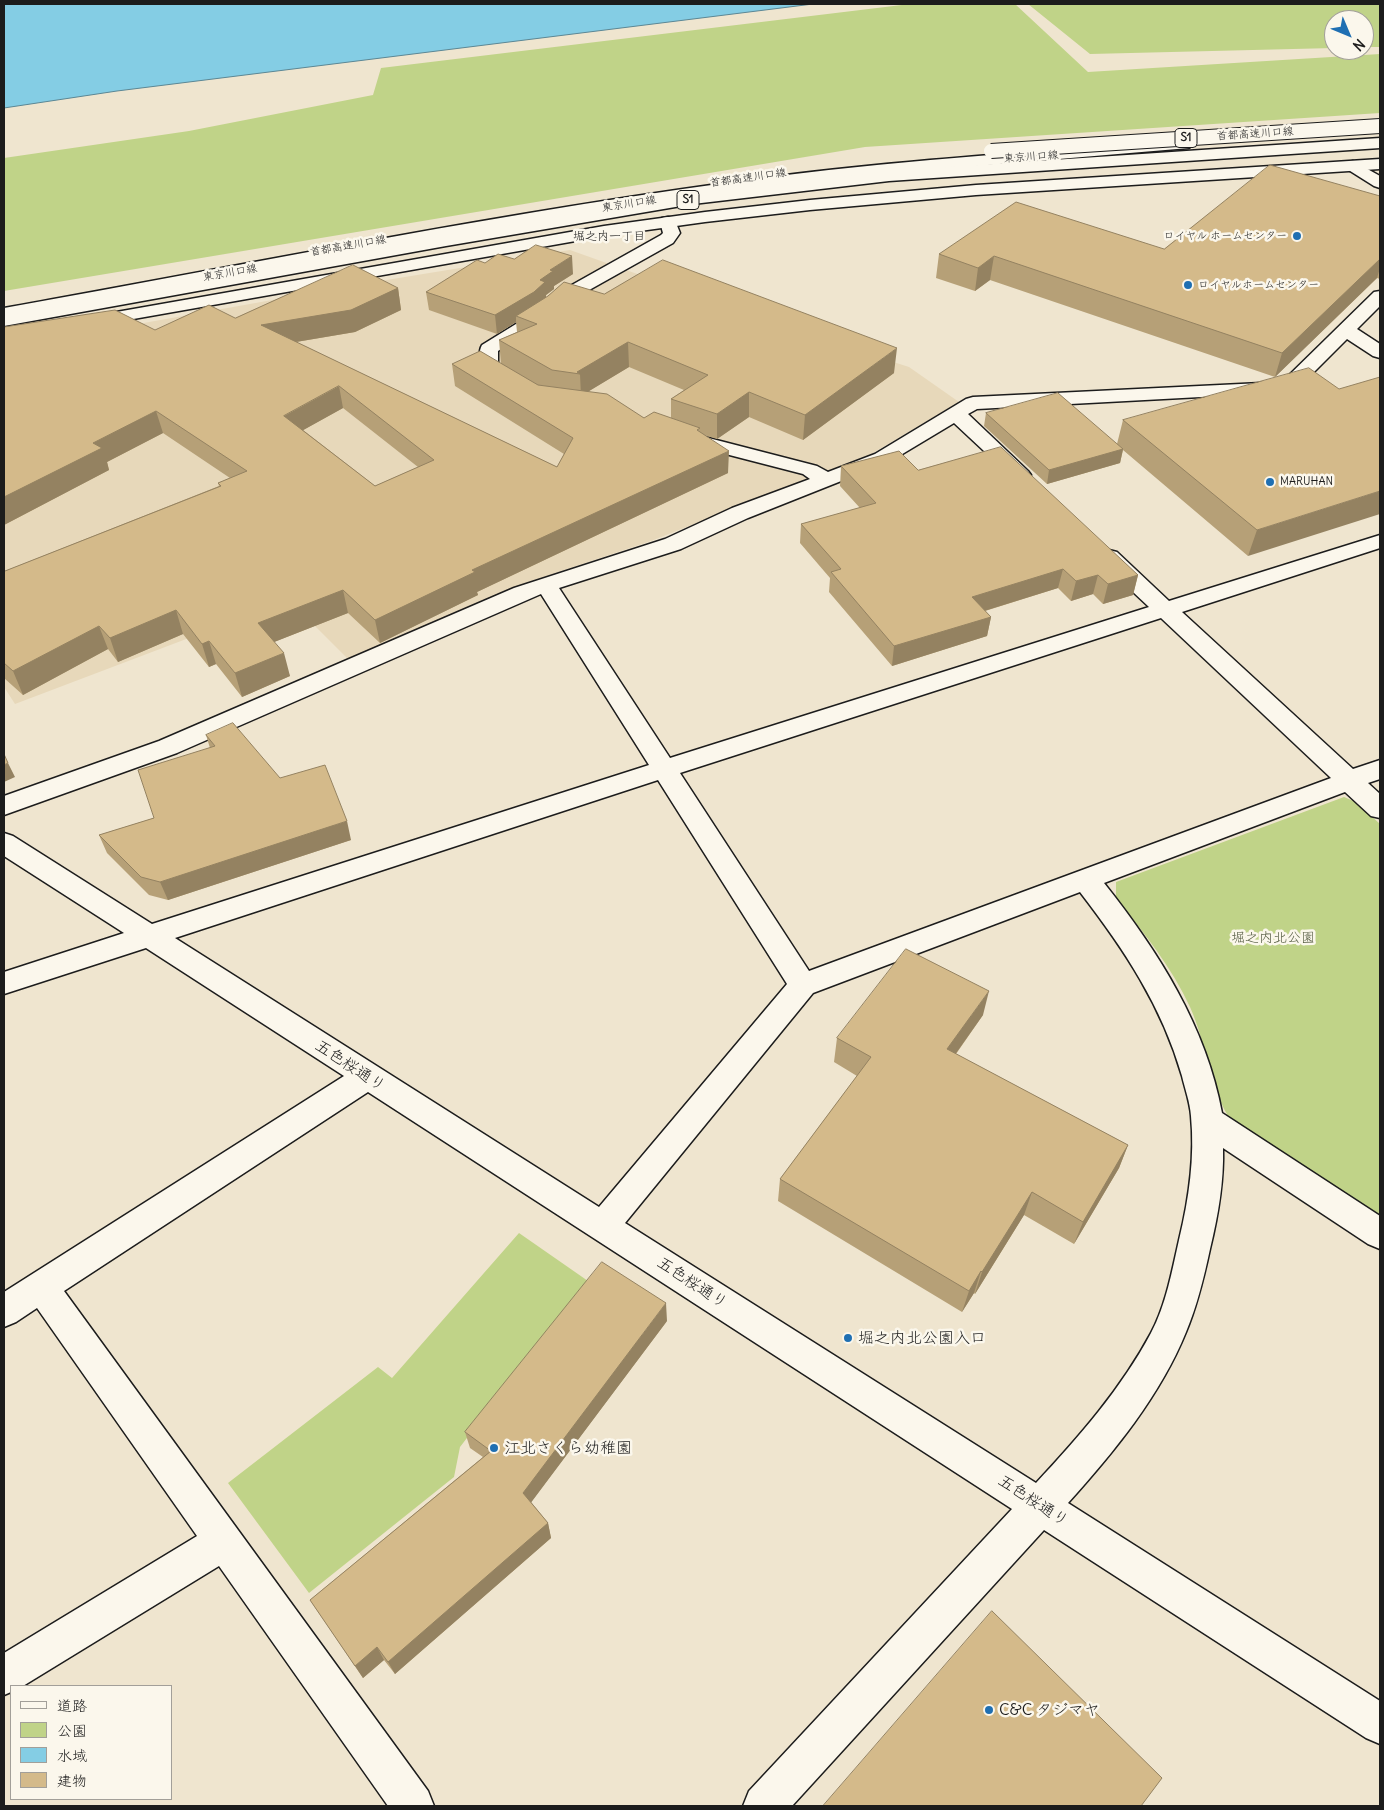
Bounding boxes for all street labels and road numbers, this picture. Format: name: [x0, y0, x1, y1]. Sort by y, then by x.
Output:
street label: 首都高速川口線: [1216, 125, 1294, 143]
road number: S1: [1175, 128, 1197, 148]
street label: 東京川口線: [1003, 148, 1059, 166]
street label: 首都高速川口線: [709, 166, 787, 190]
road number: S1: [677, 190, 699, 210]
street label: 東京川口線: [601, 193, 657, 215]
street label: 首都高速川口線: [309, 233, 387, 259]
street label: 東京川口線: [202, 262, 258, 284]
street label: 五色桜通り: [311, 1036, 389, 1096]
street label: 五色桜通り: [653, 1253, 731, 1313]
street label: 五色桜通り: [994, 1471, 1072, 1531]

